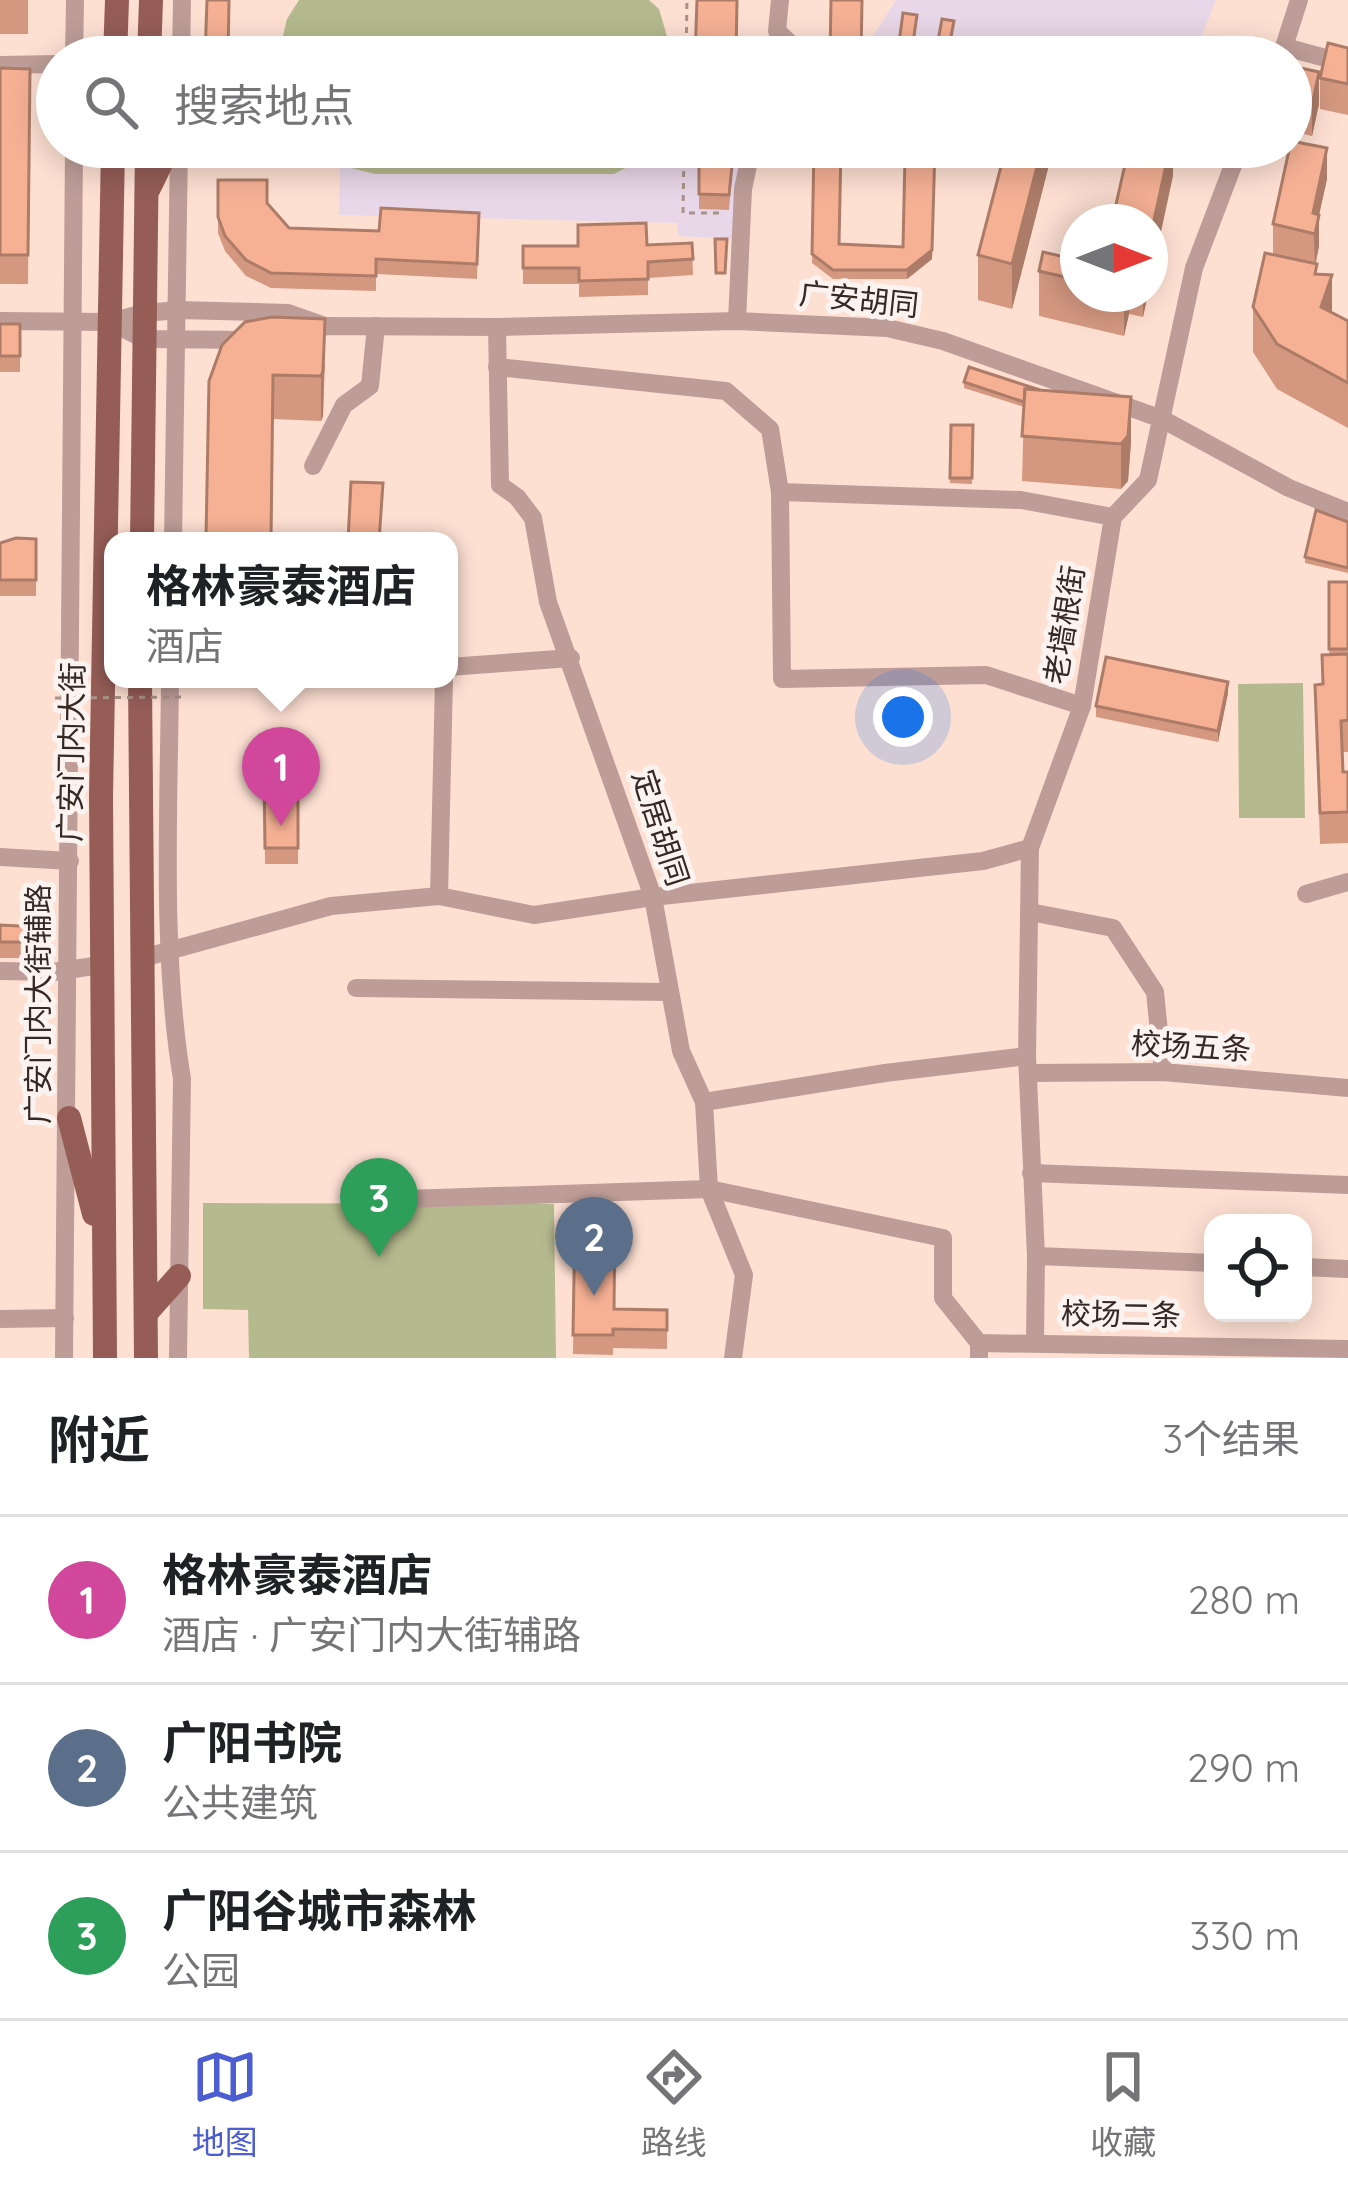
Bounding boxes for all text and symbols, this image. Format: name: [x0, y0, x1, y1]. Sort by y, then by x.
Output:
search box: [36, 36, 1312, 168]
icon: search: [78, 69, 144, 135]
text: 搜索地点: [174, 77, 354, 133]
north arrow: [1060, 204, 1168, 312]
street label: 广安胡同: [797, 274, 921, 324]
popup: [104, 532, 458, 688]
text: 格林豪泰酒店: [146, 557, 416, 613]
street label: 老墙根街: [1036, 563, 1092, 687]
text: 酒店: [146, 621, 224, 670]
street label: 广安门内大街: [50, 662, 92, 842]
your location: [873, 687, 933, 747]
pin: 1: [242, 727, 320, 826]
street label: 定居胡同: [624, 765, 698, 891]
street label: 广安门内大街辅路: [19, 884, 57, 1124]
street label: 校场五条: [1130, 1024, 1252, 1068]
pin: 3: [340, 1158, 418, 1257]
pin: 2: [555, 1197, 633, 1296]
map controls: [1204, 1214, 1312, 1322]
button: locate: [1204, 1214, 1312, 1322]
street label: 校场二条: [1061, 1294, 1181, 1334]
text: 附近: [48, 1407, 150, 1471]
text: 3个结果: [1163, 1414, 1300, 1463]
text: 格林豪泰酒店: [162, 1546, 432, 1602]
text: 1: [79, 1575, 95, 1624]
text: 280 m: [1188, 1575, 1300, 1624]
text: 酒店 · 广安门内大街辅路: [162, 1610, 581, 1659]
text: 广阳书院: [162, 1714, 342, 1770]
text: 2: [76, 1743, 98, 1792]
text: 290 m: [1187, 1743, 1300, 1792]
text: 公共建筑: [162, 1778, 318, 1827]
text: 广阳谷城市森林: [162, 1882, 477, 1938]
text: 3: [77, 1911, 97, 1960]
text: 330 m: [1190, 1911, 1300, 1960]
text: 公园: [162, 1946, 240, 1995]
tab: 地图: [192, 2044, 258, 2164]
tab: 路线: [641, 2044, 707, 2164]
tab: 收藏: [1090, 2044, 1156, 2164]

